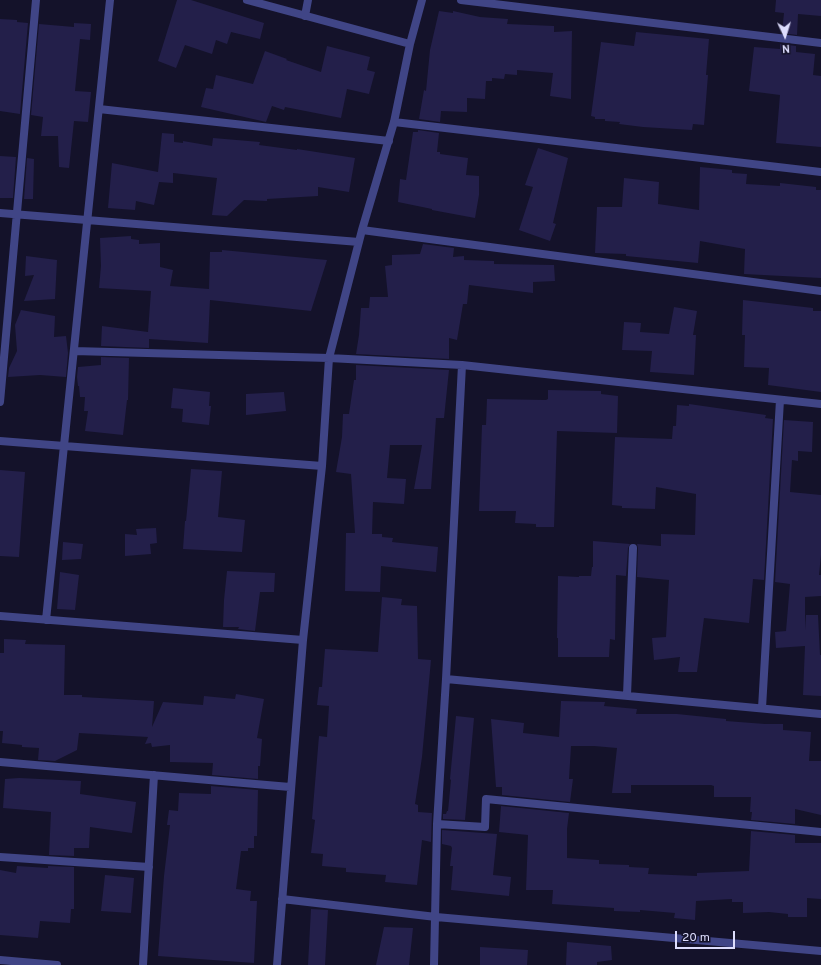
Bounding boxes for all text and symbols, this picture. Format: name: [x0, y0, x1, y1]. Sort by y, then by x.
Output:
north arrow: [765, 16, 805, 56]
text: N: [781, 41, 790, 55]
scale bar: [677, 923, 737, 949]
text: 20 m: [682, 930, 710, 946]

